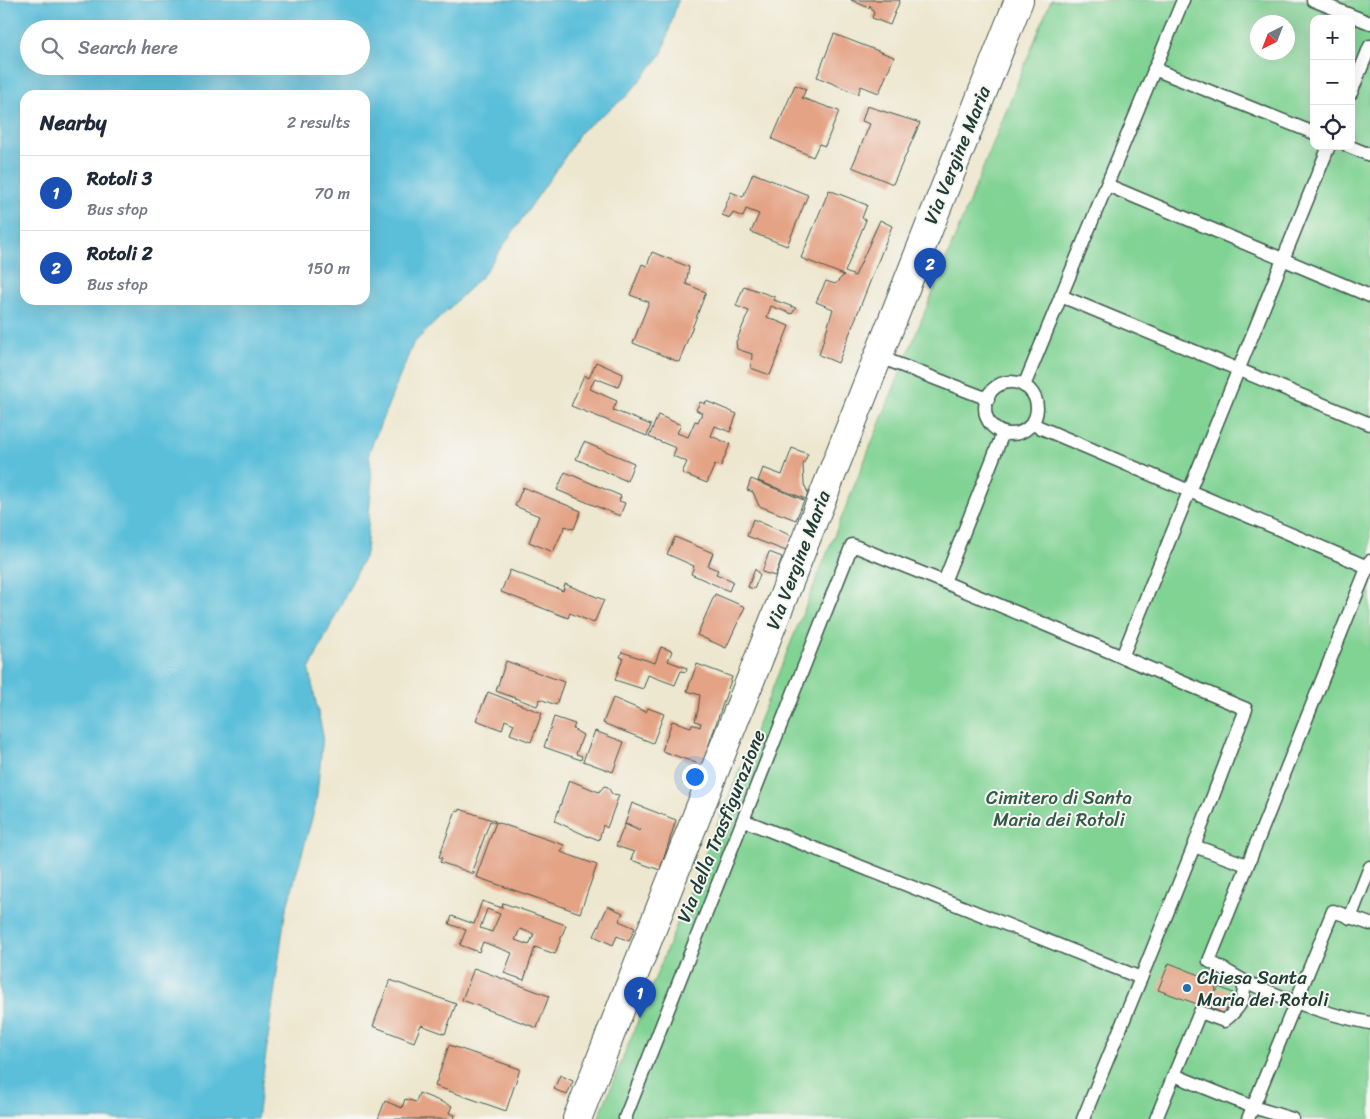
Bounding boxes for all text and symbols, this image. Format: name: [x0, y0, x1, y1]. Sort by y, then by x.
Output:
north arrow: [1250, 15, 1295, 60]
map controls: [1310, 15, 1355, 150]
button: +: [1310, 15, 1355, 60]
search box: [20, 20, 370, 75]
text: Search here: [78, 31, 178, 64]
icon: search: [38, 34, 66, 62]
button: −: [1310, 60, 1355, 105]
street label: Via Vergine Maria: [914, 80, 1000, 229]
text: Nearby: [40, 104, 106, 142]
button: locate: [1310, 105, 1355, 150]
text: 2 results: [287, 108, 350, 137]
text: Rotoli 3: [87, 162, 152, 195]
text: 1: [53, 179, 59, 208]
text: 70 m: [314, 179, 350, 208]
text: Bus stop: [87, 195, 148, 224]
text: Rotoli 2: [87, 237, 153, 270]
pin: 2: [914, 248, 946, 289]
text: 2: [51, 254, 61, 283]
text: 150 m: [307, 254, 350, 283]
text: Bus stop: [87, 270, 148, 299]
street label: Via Vergine Maria: [756, 485, 840, 634]
street label: Via della Trasfigurazione: [667, 724, 775, 927]
your location: [682, 764, 708, 790]
park label: Cimitero di Santa Maria dei Rotoli: [986, 781, 1132, 836]
place label: Chiesa Santa Maria dei Rotoli: [1197, 961, 1329, 1016]
pin: 1: [624, 977, 656, 1018]
marker: Chiesa Santa Maria dei Rotoli: [1181, 982, 1193, 994]

